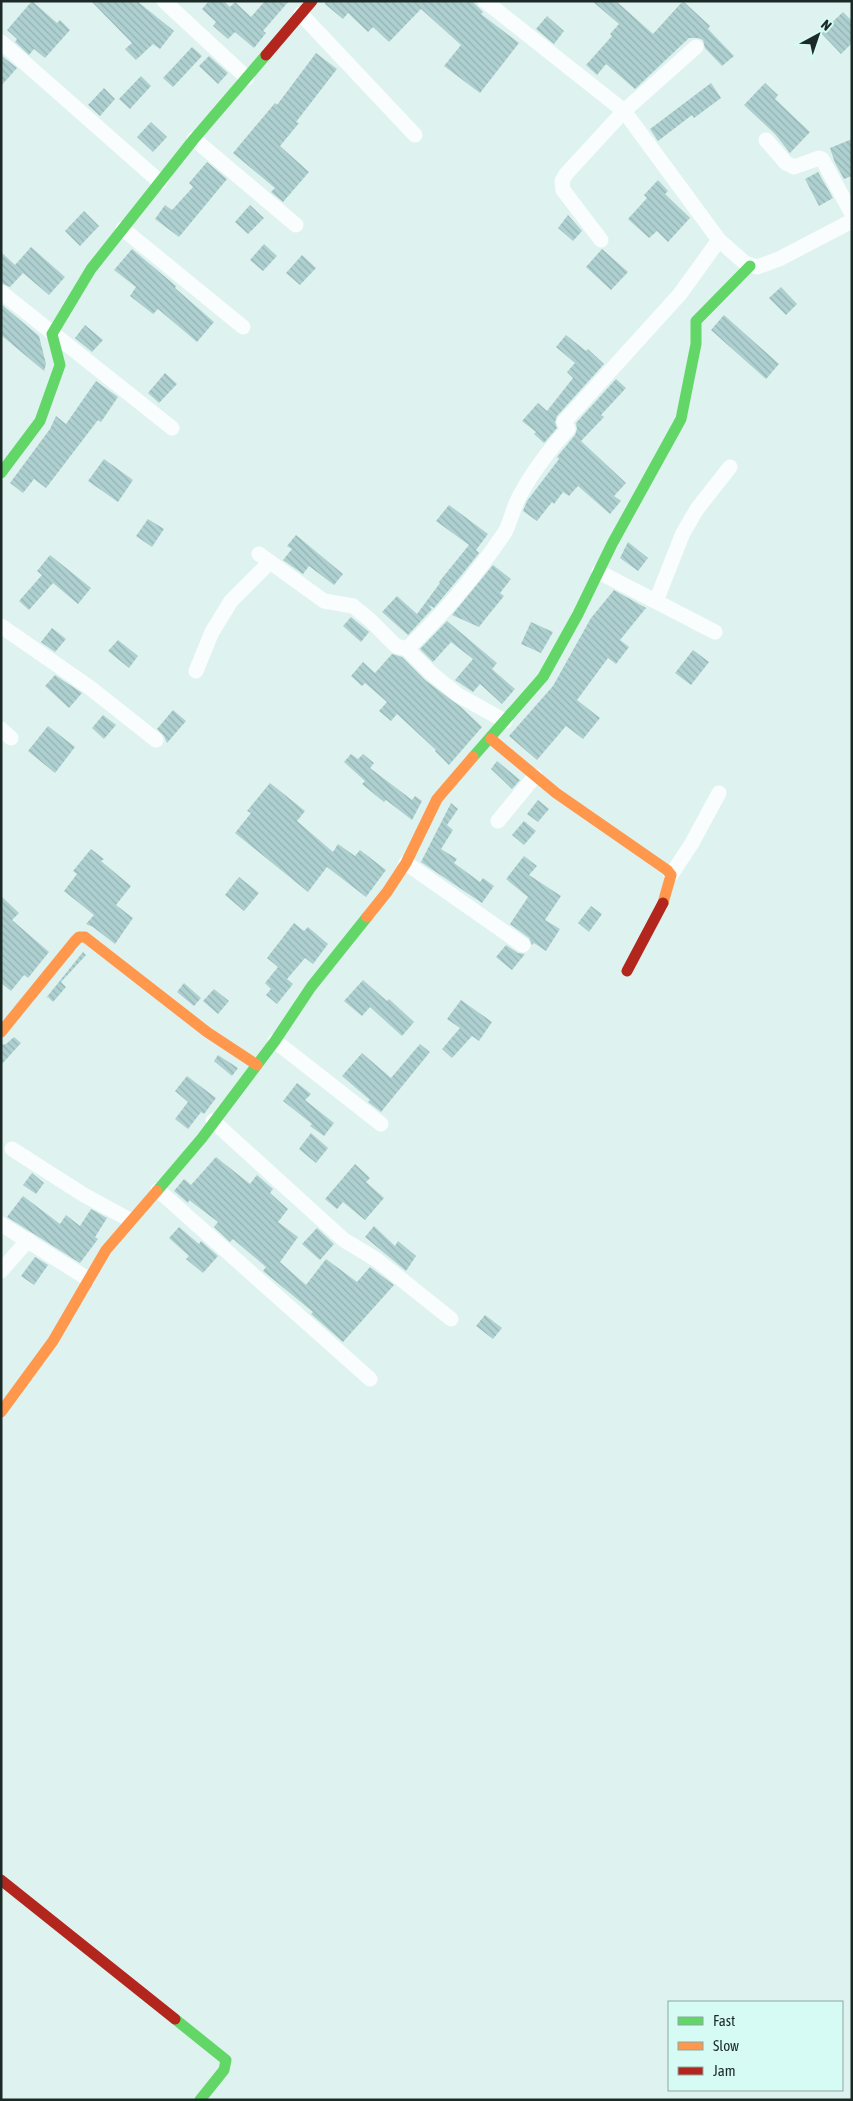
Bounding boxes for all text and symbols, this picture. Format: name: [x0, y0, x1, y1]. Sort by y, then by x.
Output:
north arrow: [793, 10, 843, 60]
text: N: [818, 16, 835, 34]
legend: [668, 2001, 843, 2091]
text: Fast: [713, 2012, 735, 2029]
text: Slow: [713, 2037, 739, 2054]
text: Jam: [713, 2062, 736, 2079]

